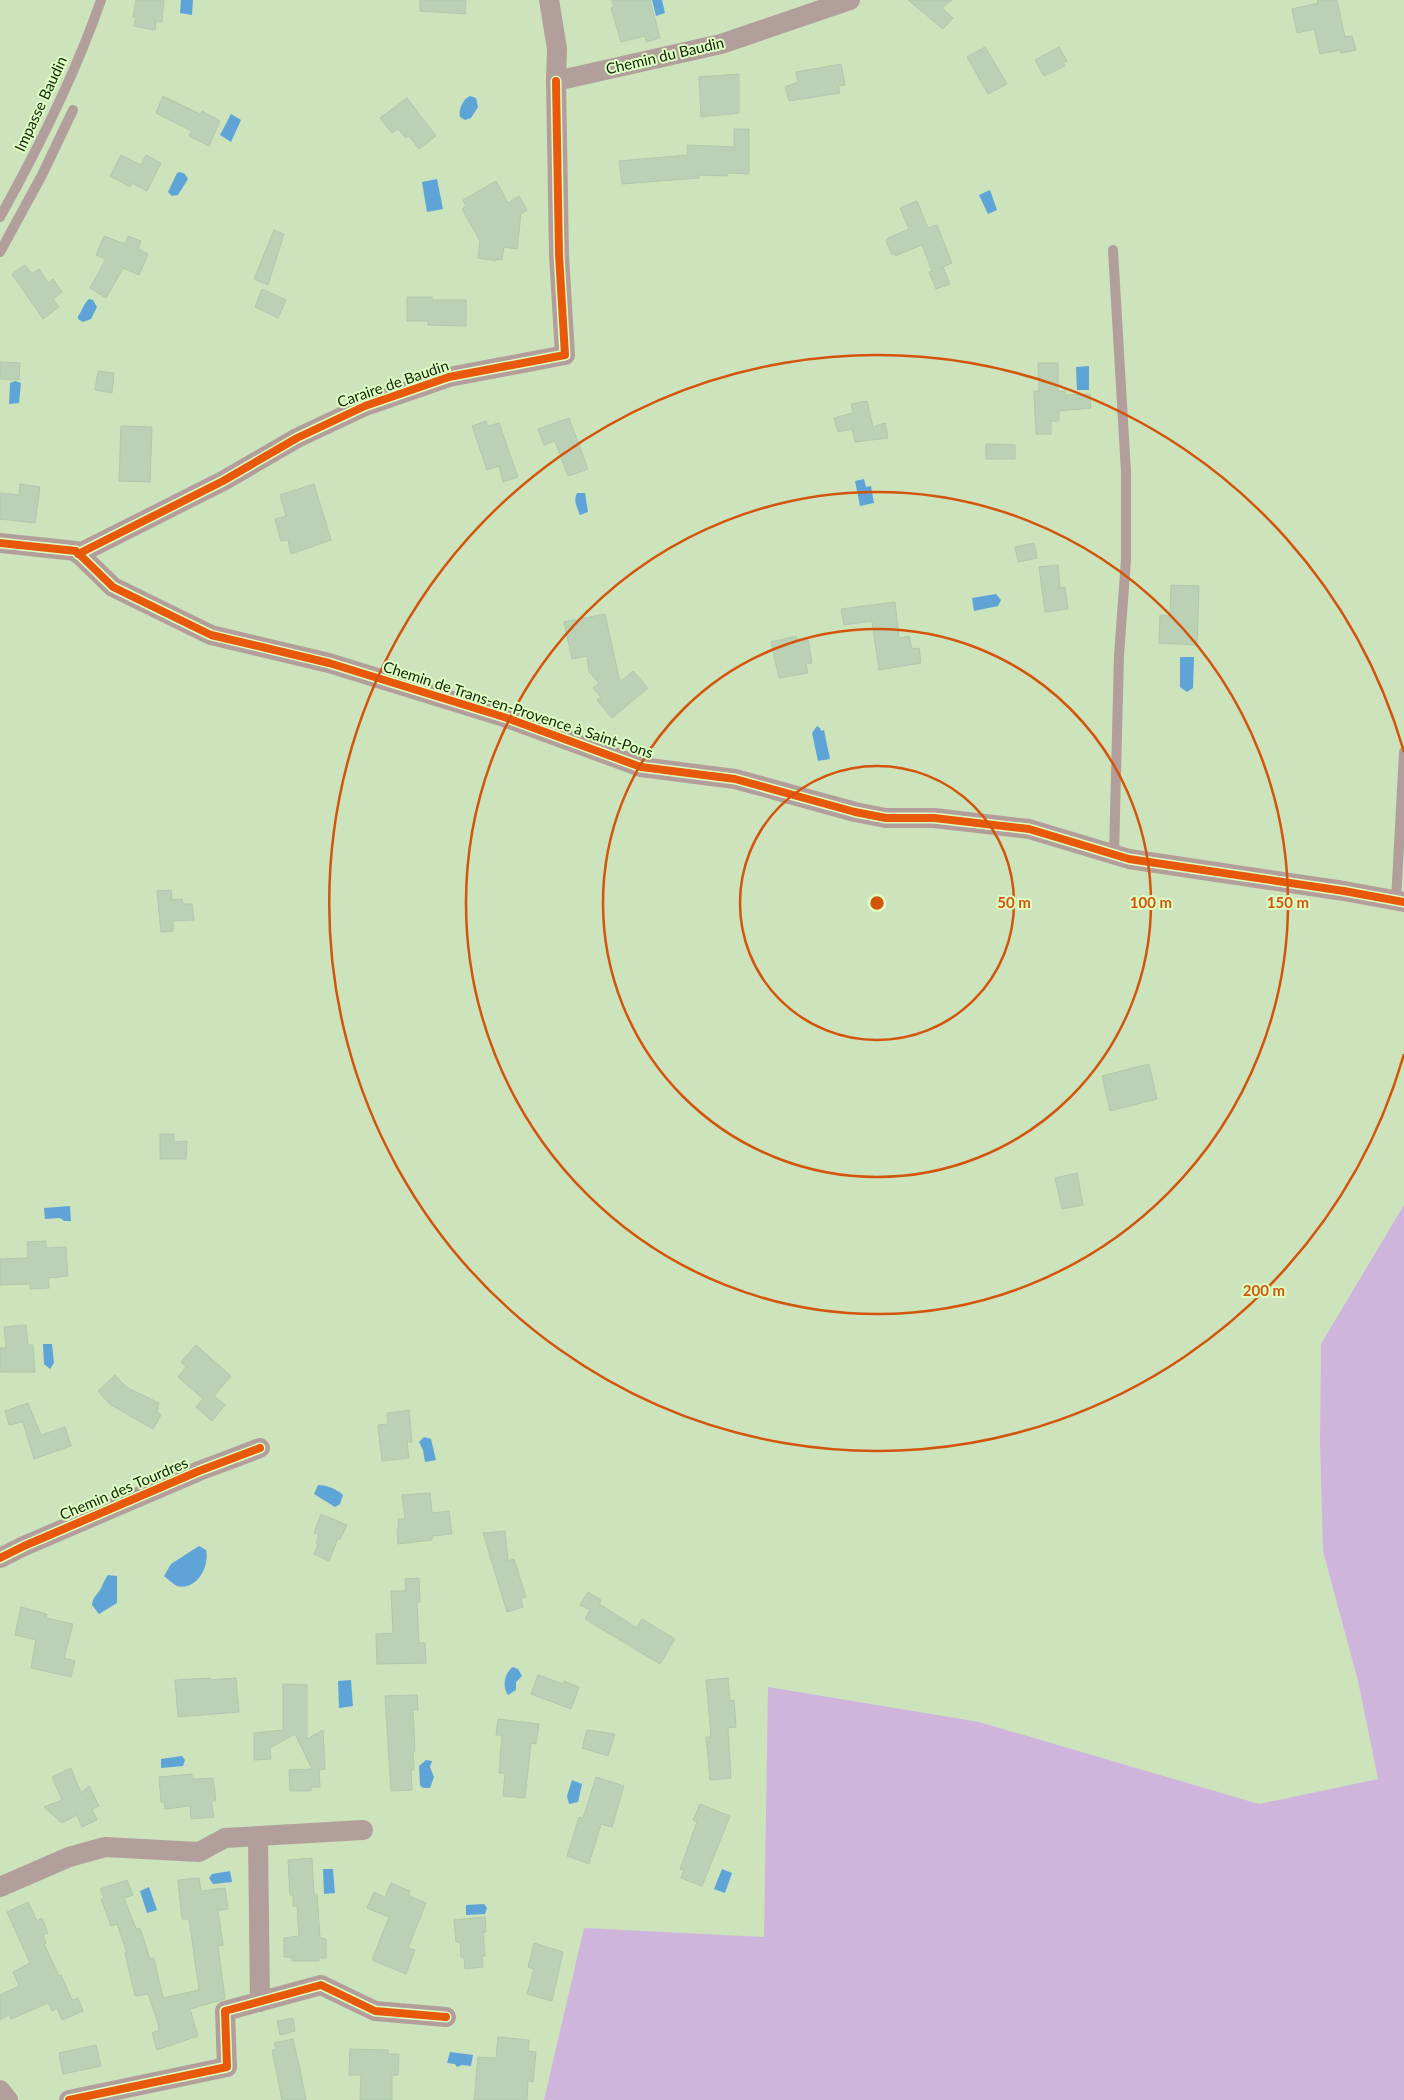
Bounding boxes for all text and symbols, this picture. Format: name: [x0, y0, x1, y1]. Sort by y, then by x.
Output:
street label: Chemin du Baudin: [604, 33, 726, 77]
street label: Impasse Baudin: [10, 53, 70, 154]
street label: Caraire de Baudin: [335, 356, 451, 411]
street label: Chemin de Trans-en-Provence à Saint-Pons: [381, 657, 656, 761]
text: 50 m: [997, 893, 1031, 911]
text: 100 m: [1130, 893, 1172, 911]
text: 150 m: [1267, 893, 1309, 911]
centre of rings: [868, 894, 886, 912]
text: 200 m: [1243, 1281, 1285, 1299]
street label: Chemin des Tourdres: [57, 1453, 191, 1523]

